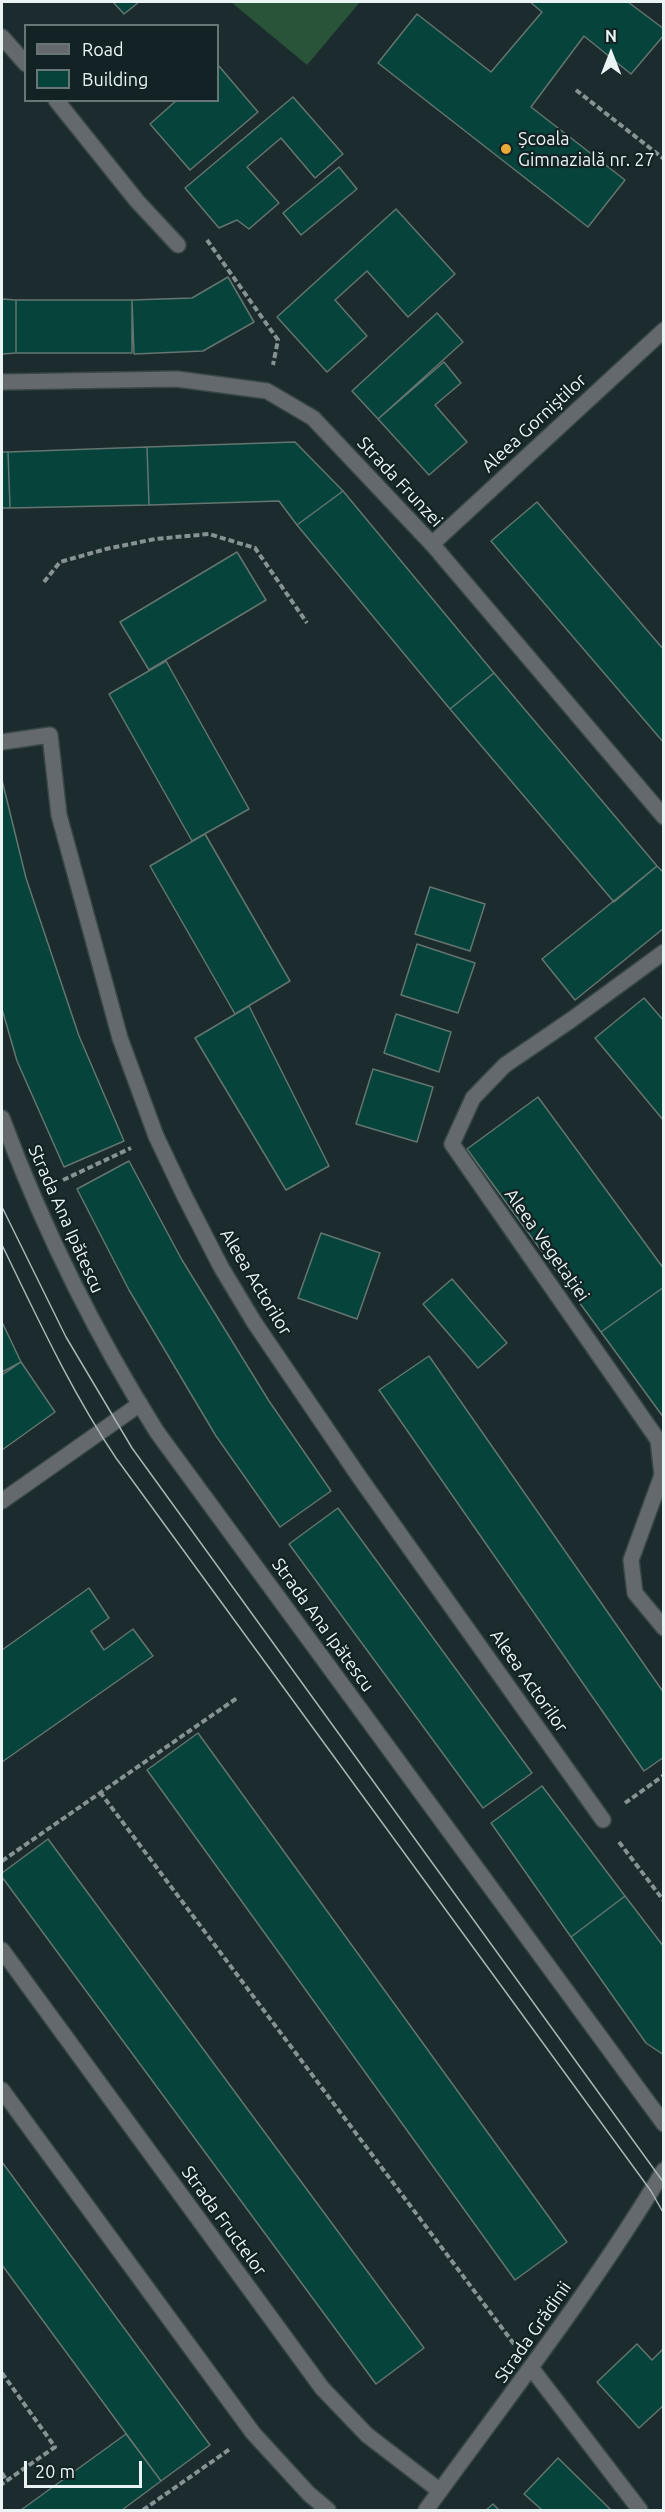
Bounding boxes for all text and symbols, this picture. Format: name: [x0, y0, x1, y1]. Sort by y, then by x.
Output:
legend: [24, 24, 219, 102]
north arrow: [581, 24, 641, 84]
text: N: [605, 27, 617, 45]
text: Road: [82, 39, 124, 59]
text: Building: [82, 69, 148, 89]
place label: Școala Gimnazială nr. 27: [518, 128, 655, 170]
marker: Școala Gimnazială nr. 27: [499, 142, 513, 156]
street label: Aleea Gorniștilor: [477, 369, 591, 477]
street label: Strada Frunzei: [353, 432, 447, 532]
street label: Strada Ana Ipătescu: [24, 1142, 108, 1296]
street label: Aleea Vegetației: [500, 1184, 594, 1306]
street label: Aleea Actorilor: [216, 1225, 296, 1339]
street label: Strada Ana Ipătescu: [267, 1554, 379, 1696]
street label: Aleea Actorilor: [486, 1625, 572, 1737]
street label: Strada Fructelor: [177, 2162, 271, 2280]
street label: Strada Grădinii: [490, 2277, 576, 2387]
scale bar: [27, 2449, 146, 2487]
text: 20 m: [35, 2461, 75, 2481]

